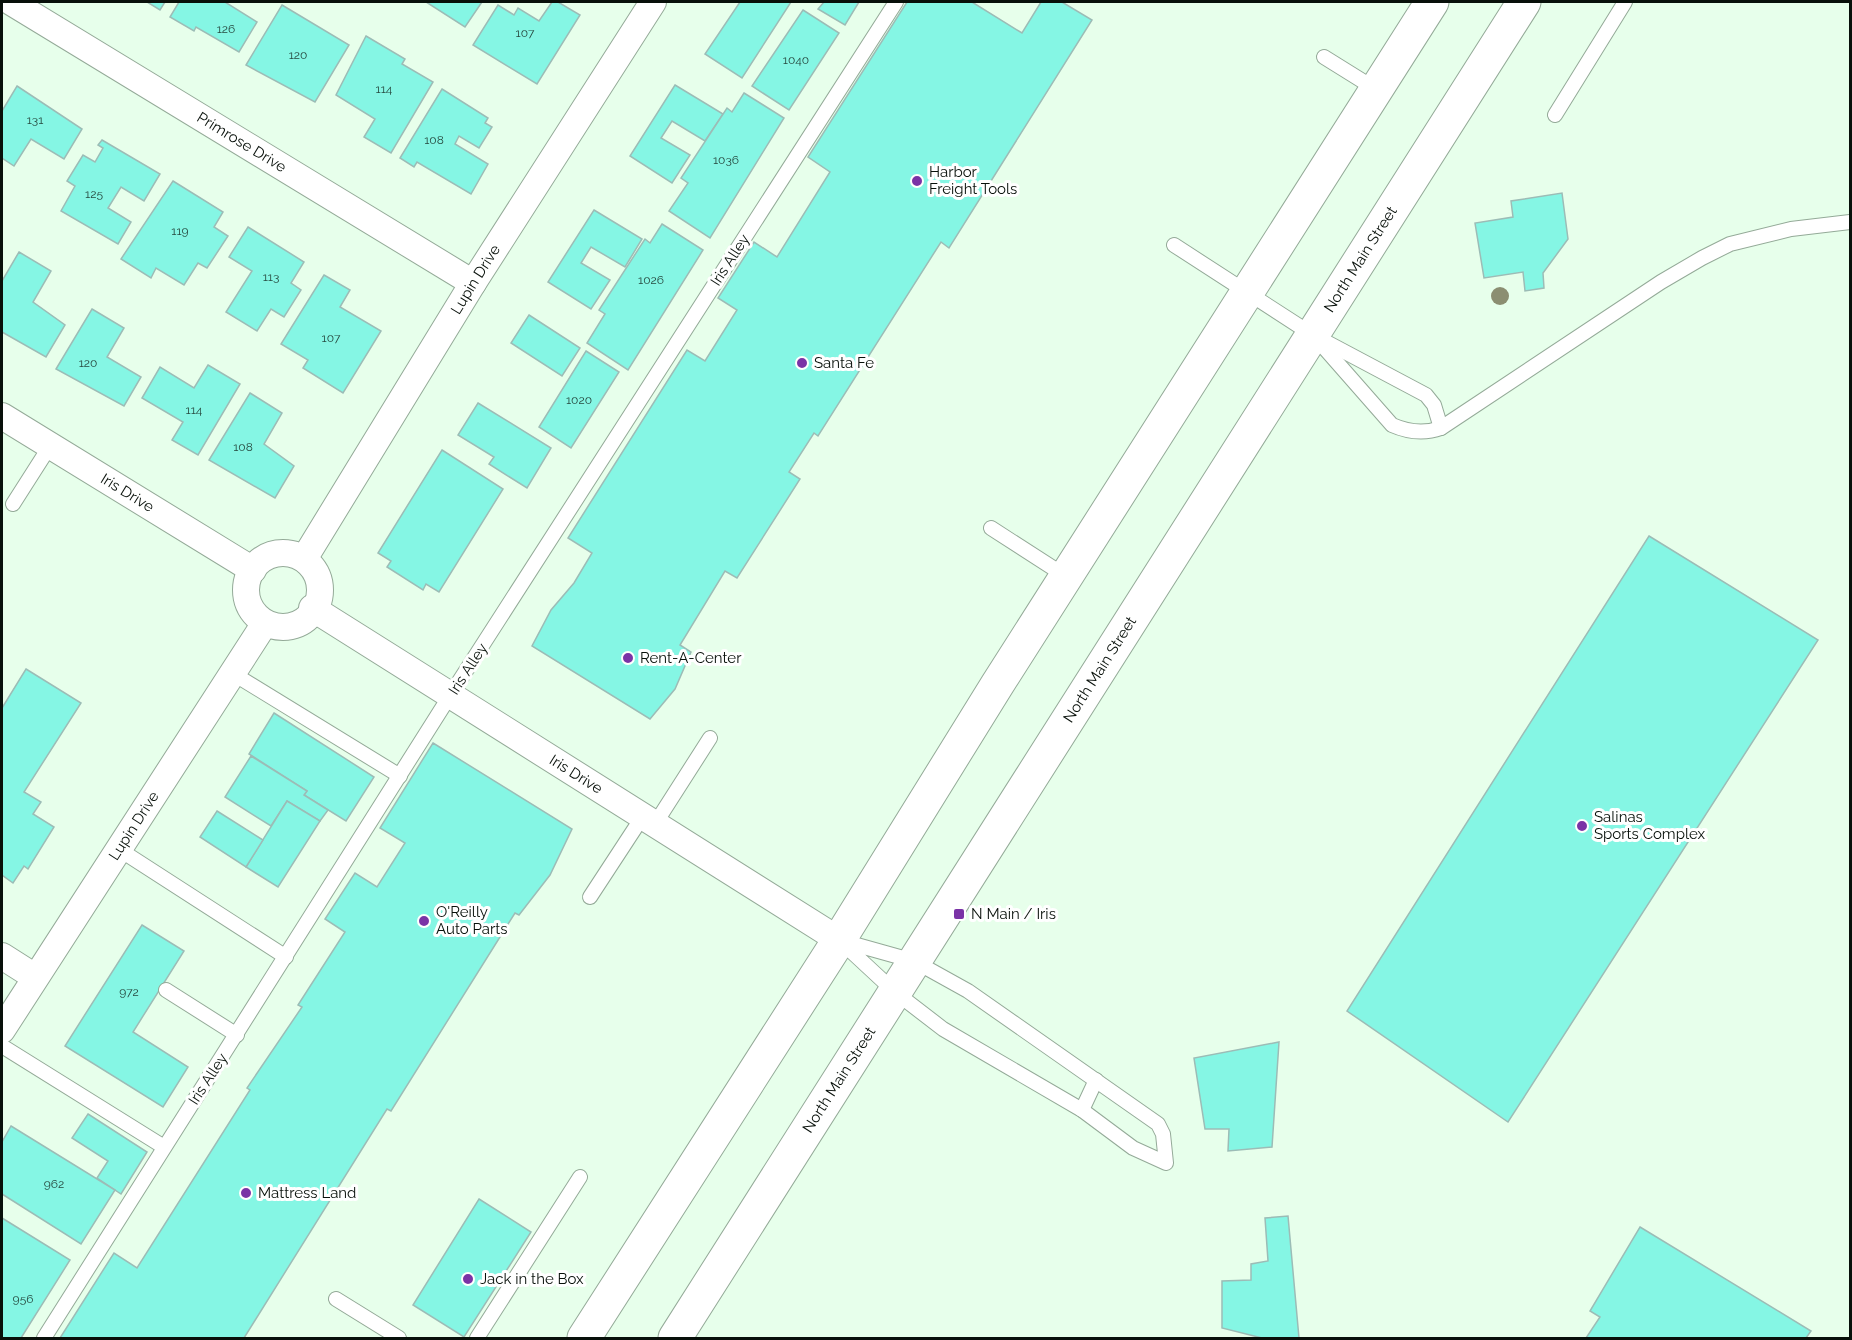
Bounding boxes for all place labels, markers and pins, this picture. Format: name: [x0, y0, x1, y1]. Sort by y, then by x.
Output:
place label: Harbor Freight Tools: [929, 163, 1017, 198]
marker: Harbor Freight Tools: [910, 174, 924, 188]
place label: Santa Fe: [814, 354, 874, 372]
marker: Santa Fe: [795, 356, 809, 370]
place label: Rent-A-Center: [640, 649, 742, 667]
marker: Rent-A-Center: [621, 651, 635, 665]
place label: Salinas Sports Complex: [1594, 808, 1705, 843]
marker: Salinas Sports Complex: [1575, 819, 1589, 833]
place label: O'Reilly Auto Parts: [436, 903, 507, 938]
place label: N Main / Iris: [971, 905, 1056, 923]
marker: N Main / Iris: [952, 907, 966, 921]
marker: O'Reilly Auto Parts: [417, 914, 431, 928]
place label: Mattress Land: [258, 1184, 356, 1202]
marker: Mattress Land: [239, 1186, 253, 1200]
place label: Jack in the Box: [480, 1270, 584, 1288]
marker: Jack in the Box: [461, 1272, 475, 1286]

